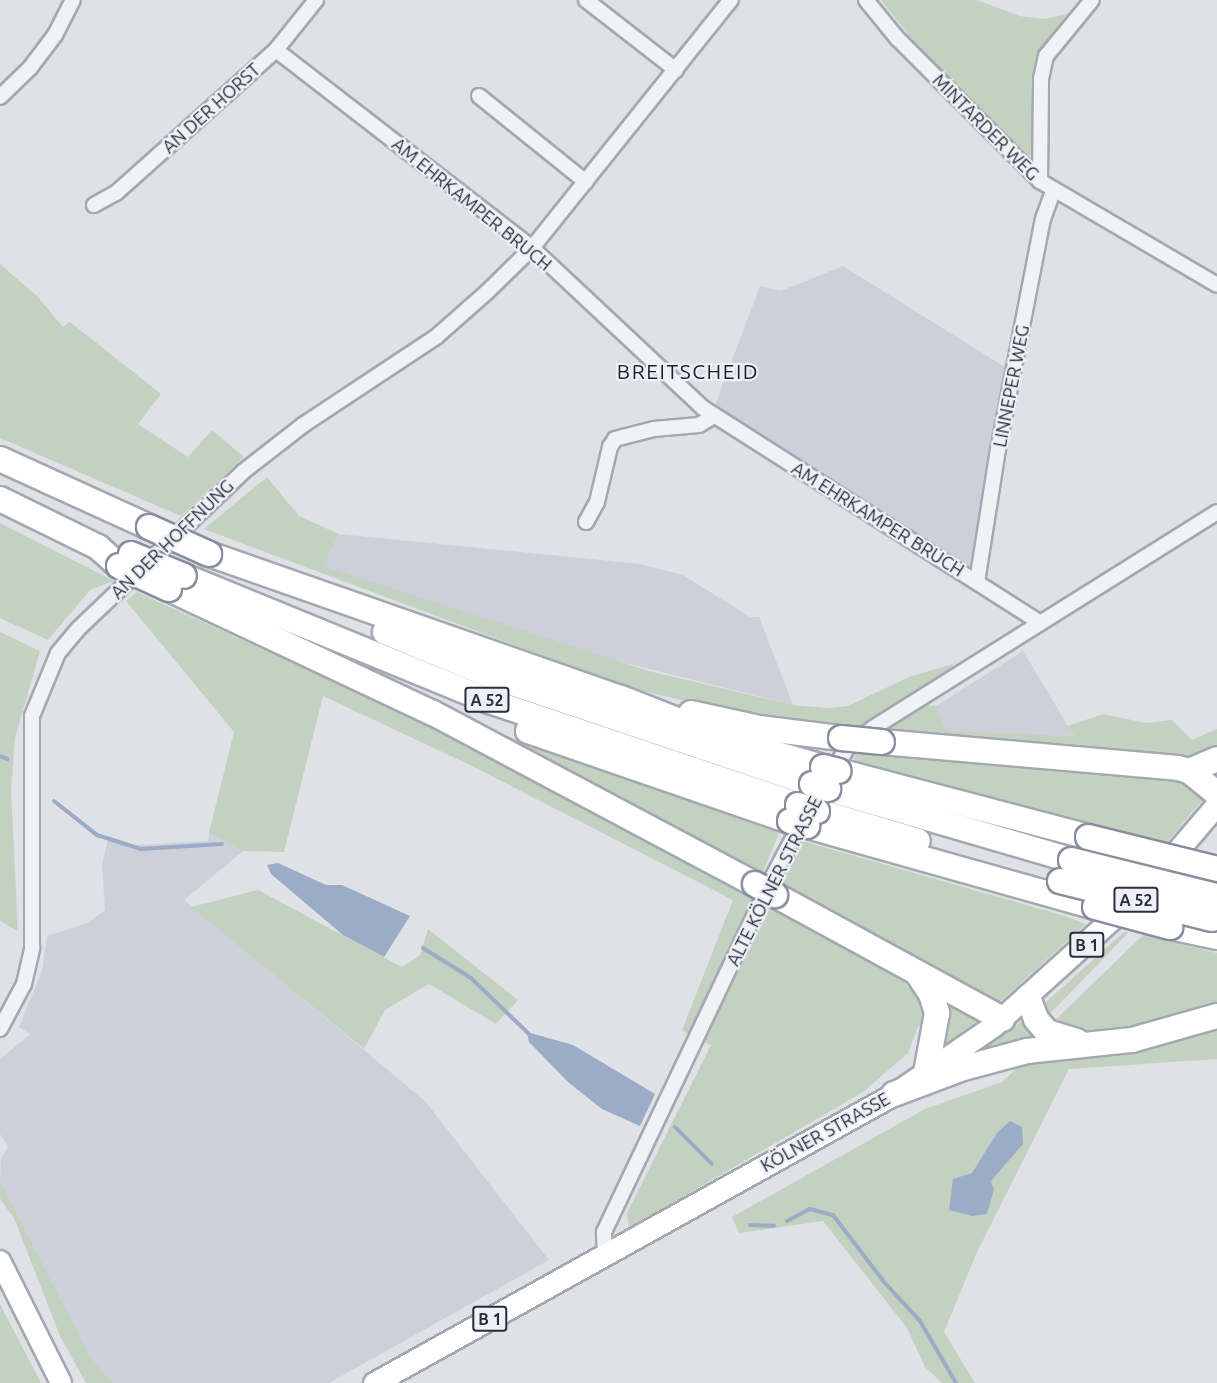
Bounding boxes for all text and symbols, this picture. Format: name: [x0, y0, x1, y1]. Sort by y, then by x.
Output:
street label: AN DER HORST: [158, 58, 264, 158]
street label: MINTARDER WEG: [928, 69, 1044, 185]
street label: AM EHRKAMPER BRUCH: [388, 133, 556, 275]
street label: LINNEPER WEG: [989, 323, 1033, 449]
district label: BREITSCHEID: [617, 358, 759, 384]
street label: AM EHRKAMPER BRUCH: [788, 457, 968, 581]
street label: AN DER HOFFNUNG: [106, 475, 238, 603]
road number: A 52: [463, 687, 511, 713]
street label: ALTE KÖLNER STRASSE: [722, 793, 826, 969]
road number: A 52: [1112, 887, 1160, 913]
road number: B 1: [1069, 932, 1105, 958]
street label: KÖLNER STRASSE: [757, 1088, 893, 1176]
road number: B 1: [472, 1306, 508, 1332]

